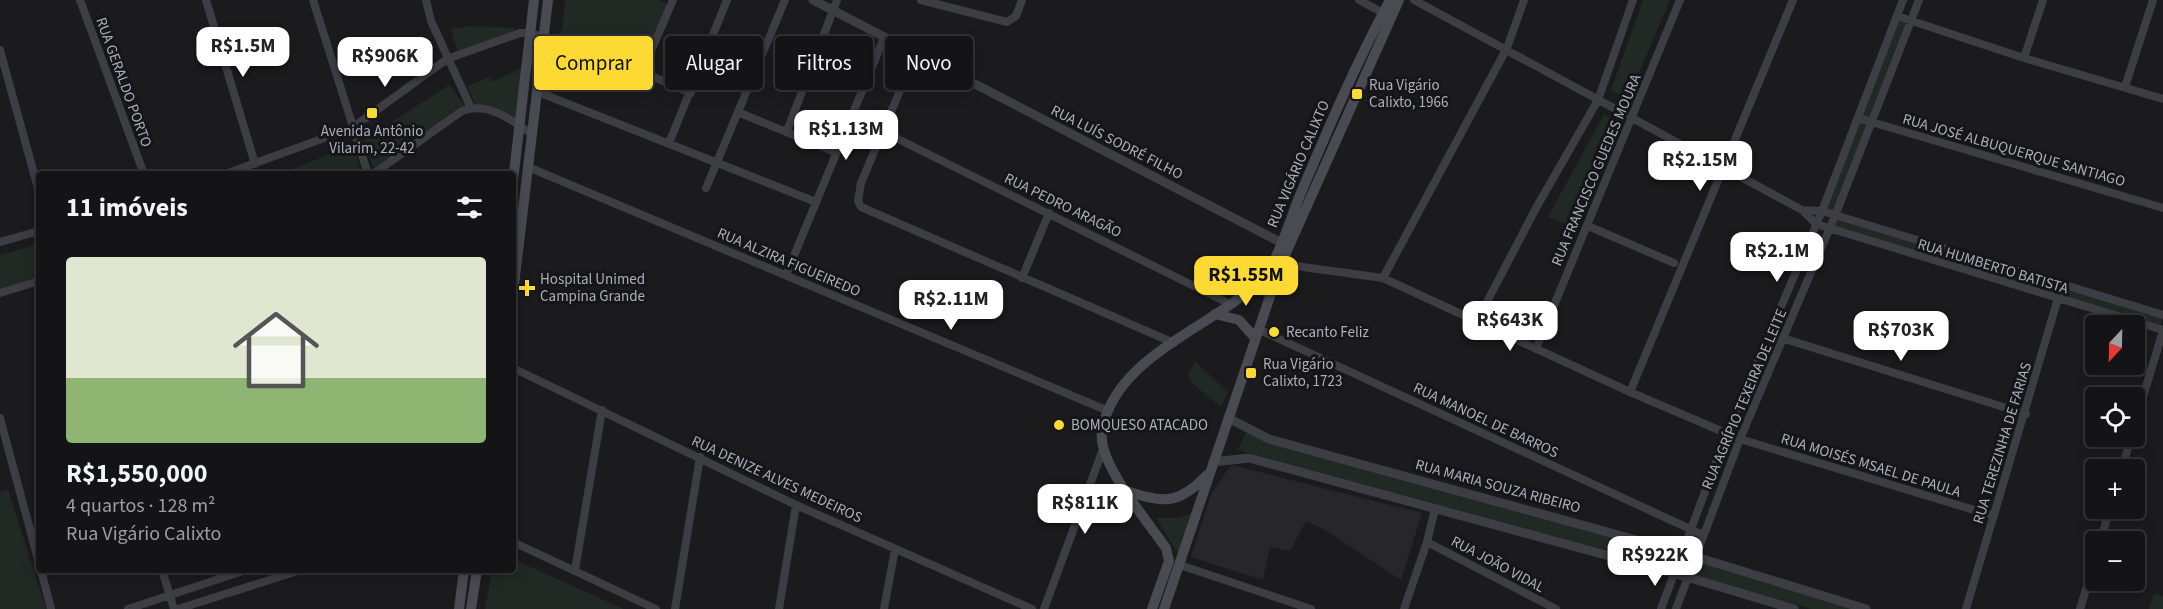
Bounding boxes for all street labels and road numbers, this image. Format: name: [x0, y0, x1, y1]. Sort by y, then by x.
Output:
street label: RUA GERALDO PORTO: [90, 14, 157, 150]
street label: RUA FRANCISCO GUEDES MOURA: [1546, 70, 1647, 269]
street label: RUA VIGÁRIO CALIXTO: [1262, 97, 1335, 231]
street label: RUA LUÍS SODRÉ FILHO: [1047, 100, 1186, 185]
street label: RUA JOSÉ ALBUQUERQUE SANTIAGO: [1900, 109, 2128, 192]
street label: RUA PEDRO ARAGÃO: [1001, 168, 1125, 243]
street label: RUA ALZIRA FIGUEIREDO: [714, 223, 864, 302]
street label: RUA HUMBERTO BATISTA: [1915, 234, 2072, 300]
street label: RUA AGRÍPIO TEXEIRA DE LEITE: [1697, 305, 1792, 493]
street label: RUA TEREZINHA DE FARIAS: [1968, 360, 2037, 527]
street label: RUA MANOEL DE BARROS: [1410, 378, 1562, 463]
street label: RUA MOISÉS MSAEL DE PAULA: [1778, 428, 1964, 503]
street label: RUA DENIZE ALVES MEDEIROS: [688, 431, 866, 528]
street label: RUA MARIA SOUZA RIBEIRO: [1413, 454, 1583, 519]
street label: RUA JOÃO VIDAL: [1447, 531, 1548, 598]

